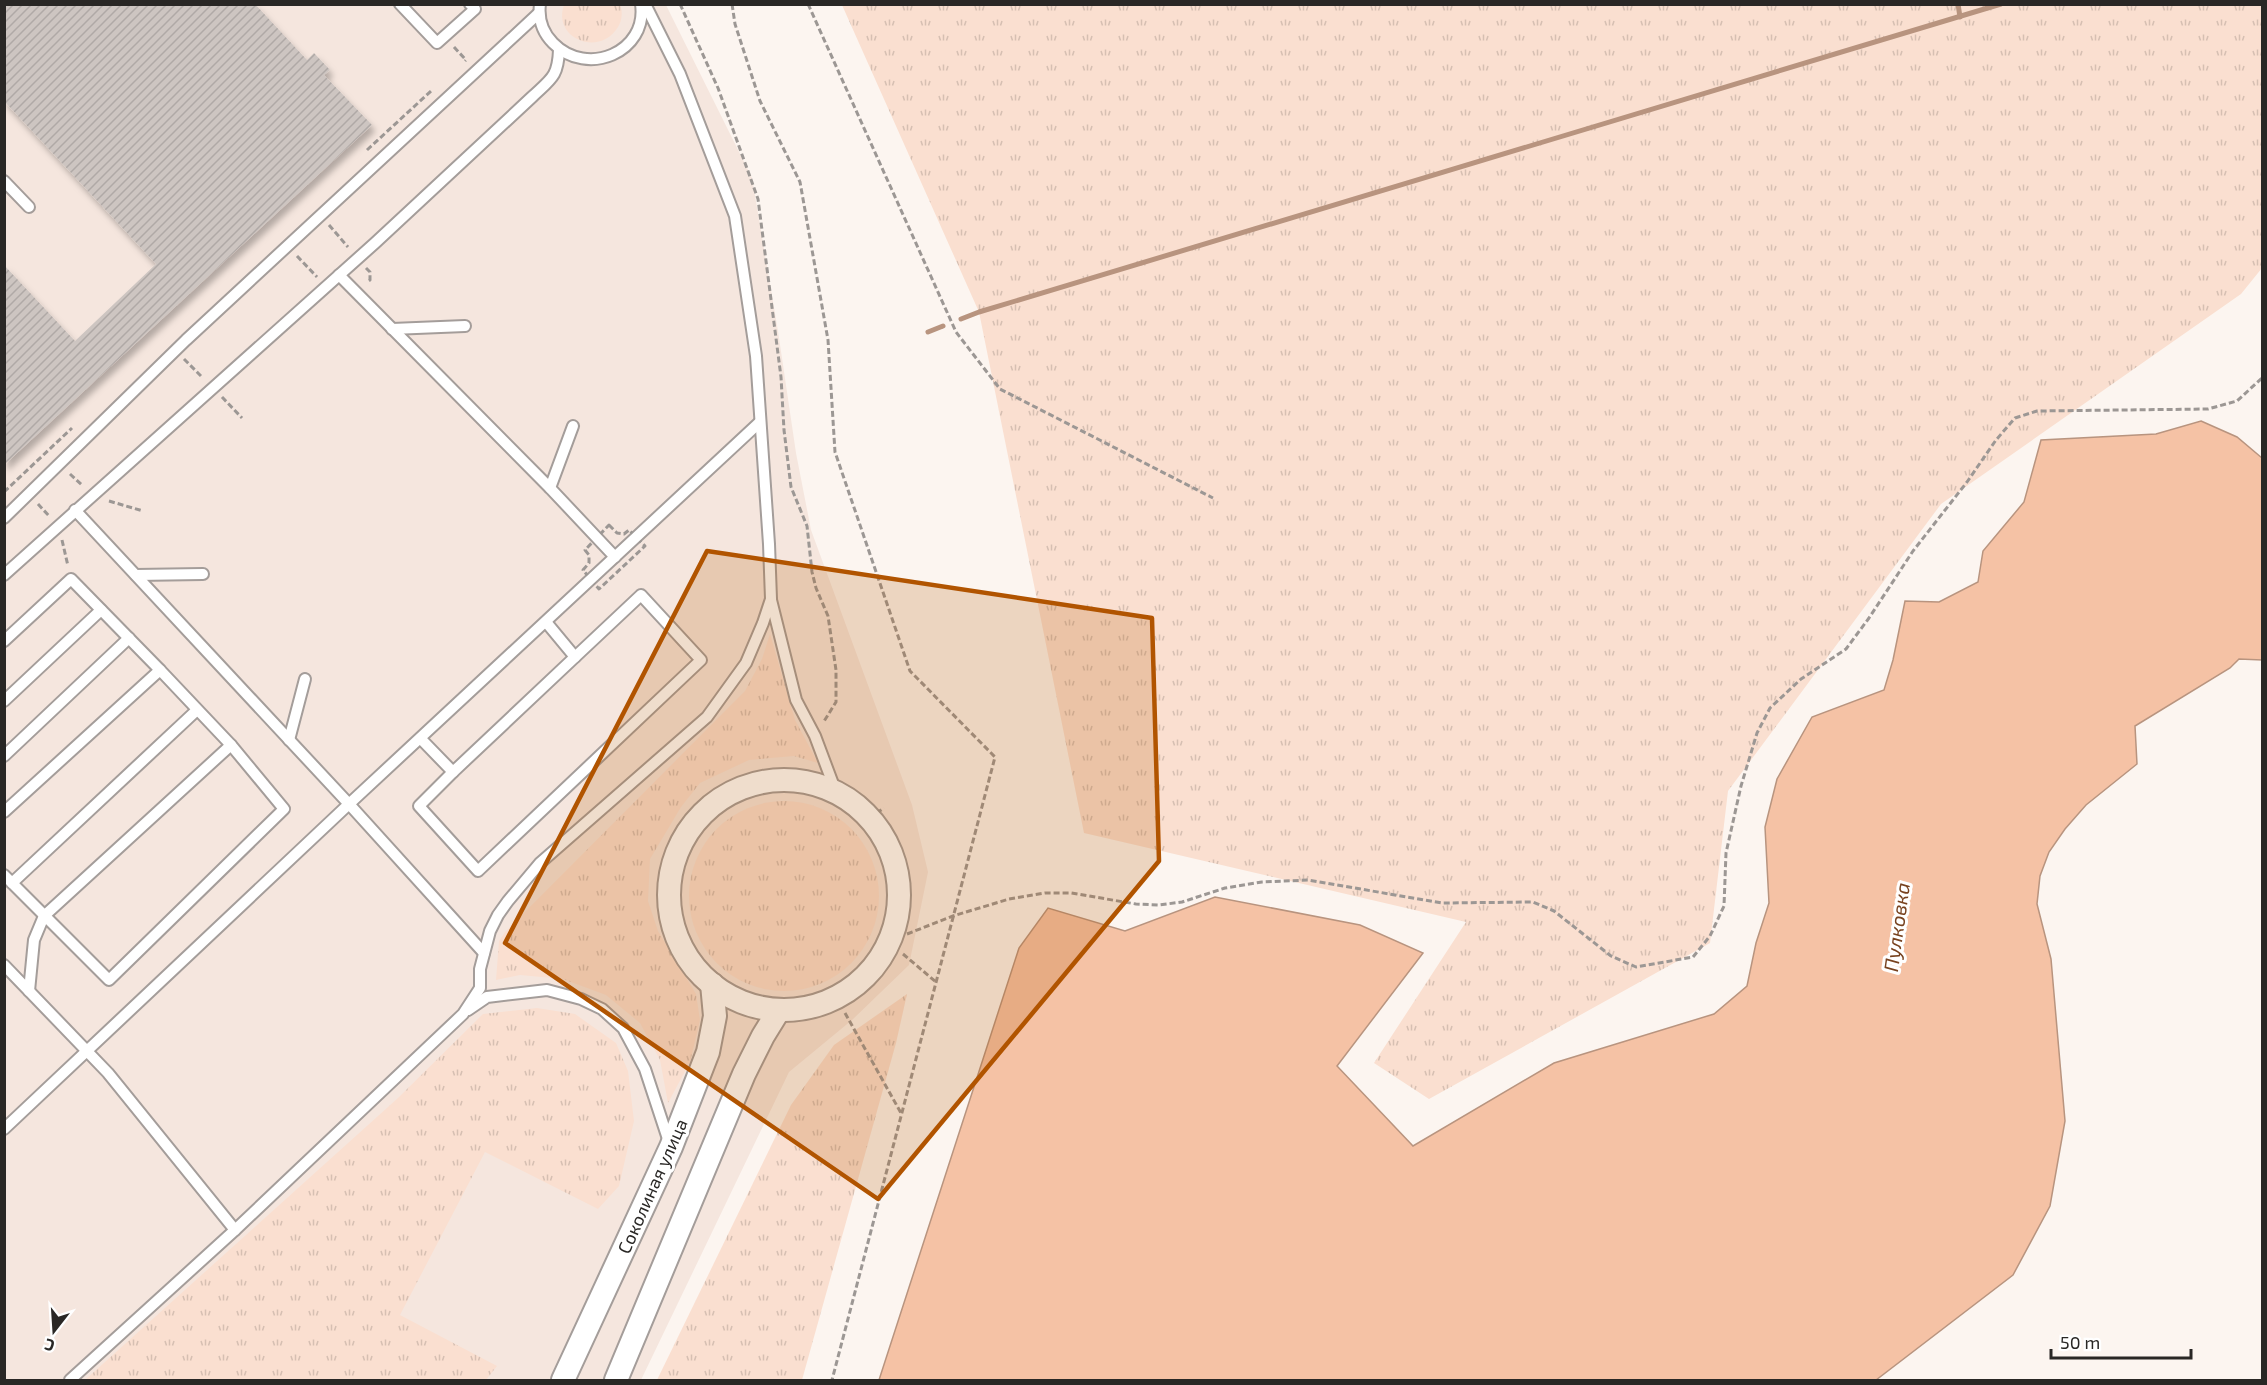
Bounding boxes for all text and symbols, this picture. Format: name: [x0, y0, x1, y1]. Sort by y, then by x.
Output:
water label: Пулковка: [1878, 881, 1914, 973]
street label: Соколиная улица: [612, 1115, 692, 1257]
north arrow: [24, 1301, 84, 1361]
scale bar: [2051, 1322, 2190, 1360]
text: 50 m: [2060, 1331, 2100, 1353]
text: С: [42, 1335, 57, 1356]

